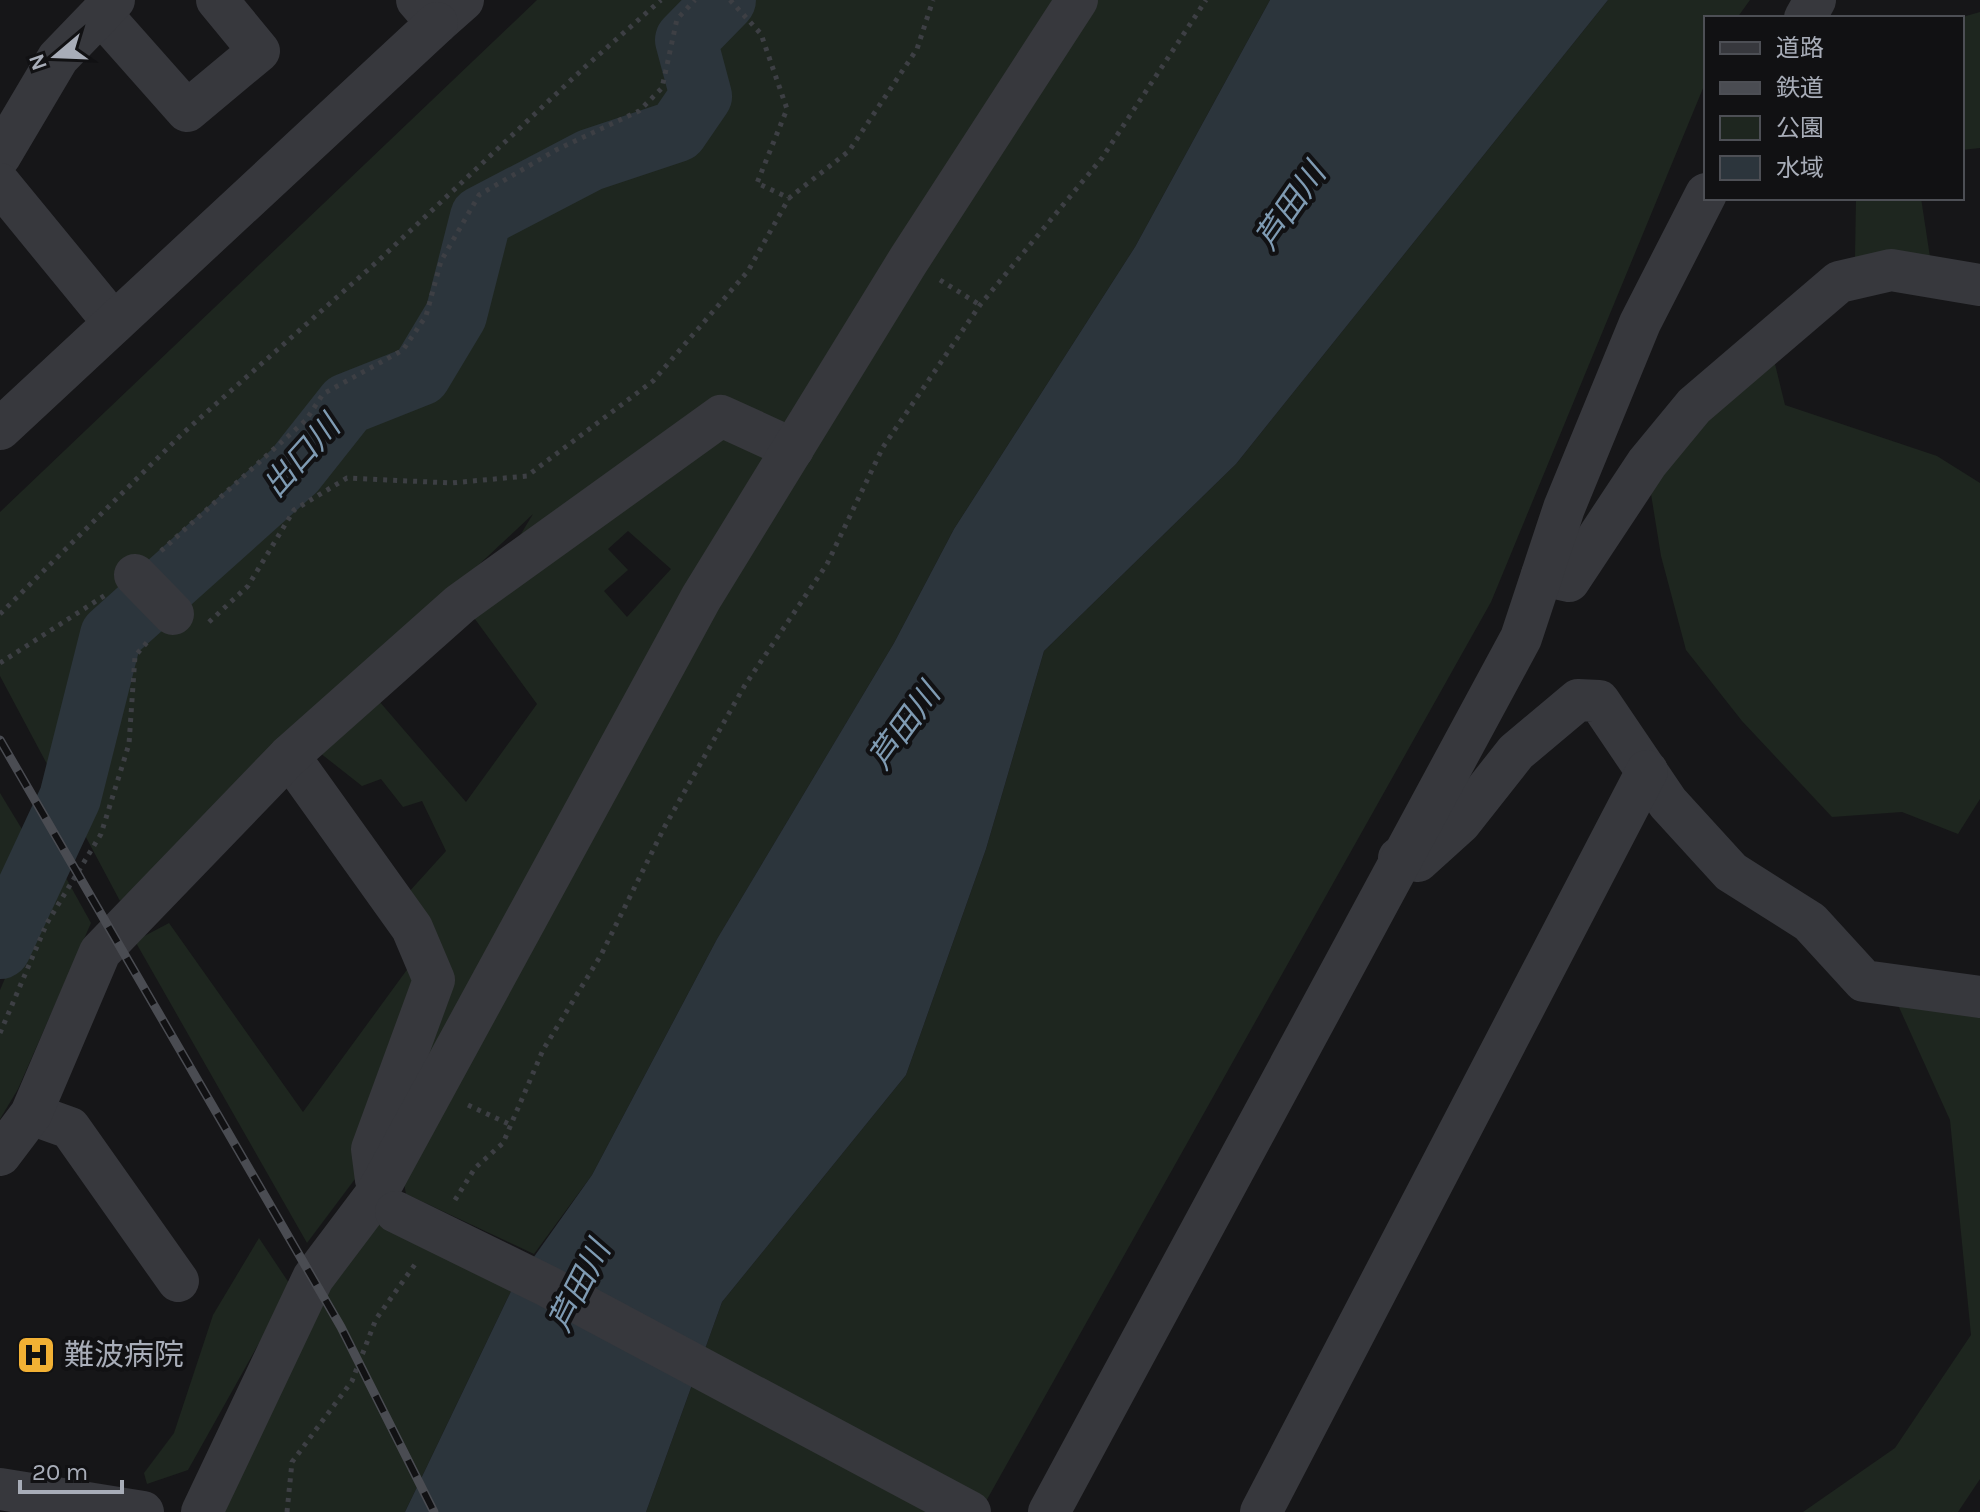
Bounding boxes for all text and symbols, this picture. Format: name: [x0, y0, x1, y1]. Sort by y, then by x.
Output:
north arrow: [16, 16, 96, 96]
legend: [1704, 16, 1964, 200]
text: 道路: [1776, 34, 1824, 62]
text: N: [23, 50, 53, 74]
text: 鉄道: [1776, 74, 1824, 102]
text: 公園: [1776, 114, 1824, 142]
water label: 芦田川: [1248, 154, 1335, 256]
text: 水域: [1776, 154, 1824, 182]
water label: 出口川: [255, 406, 349, 504]
water label: 芦田川: [861, 674, 949, 776]
water label: 芦田川: [541, 1232, 619, 1337]
hospital icon: 難波病院: [15, 1334, 57, 1376]
place label: 難波病院: [64, 1337, 184, 1373]
scale bar: [20, 1444, 122, 1494]
text: 20 m: [32, 1458, 88, 1486]

